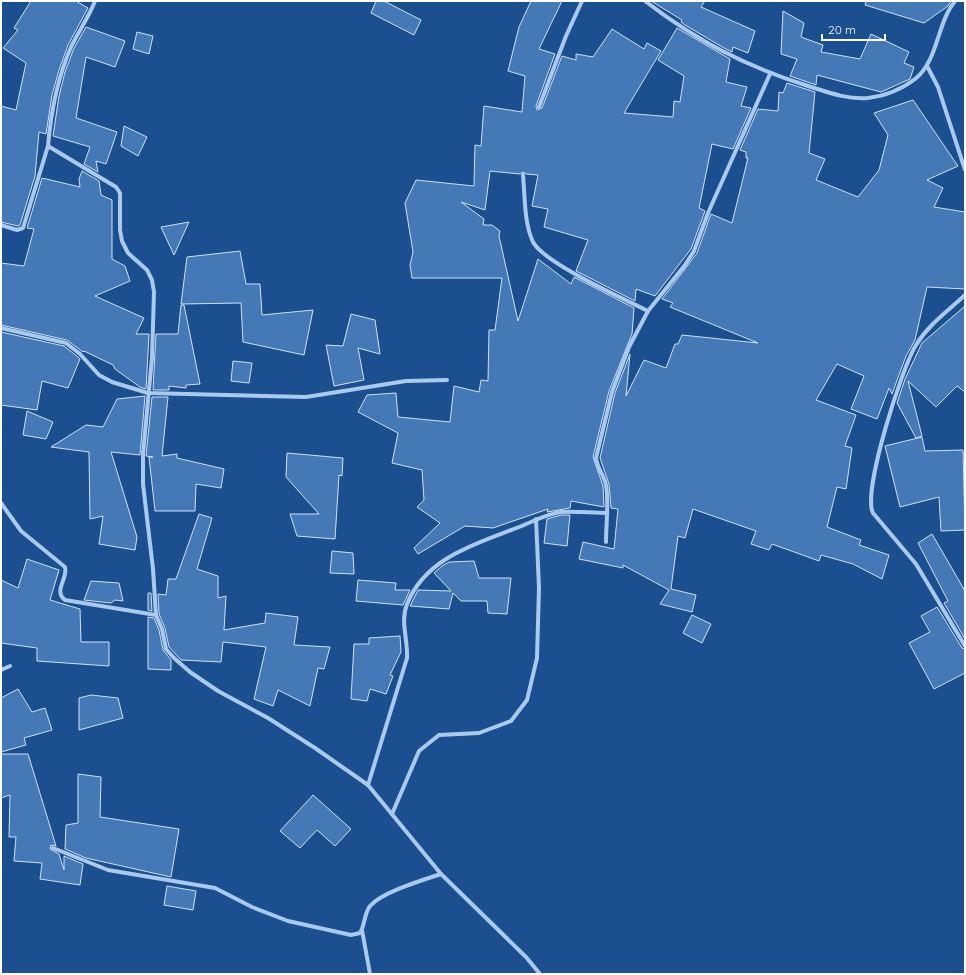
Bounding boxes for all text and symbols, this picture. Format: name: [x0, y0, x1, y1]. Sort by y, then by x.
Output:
scale bar: [822, 16, 885, 42]
text: 20 m: [828, 22, 856, 37]

